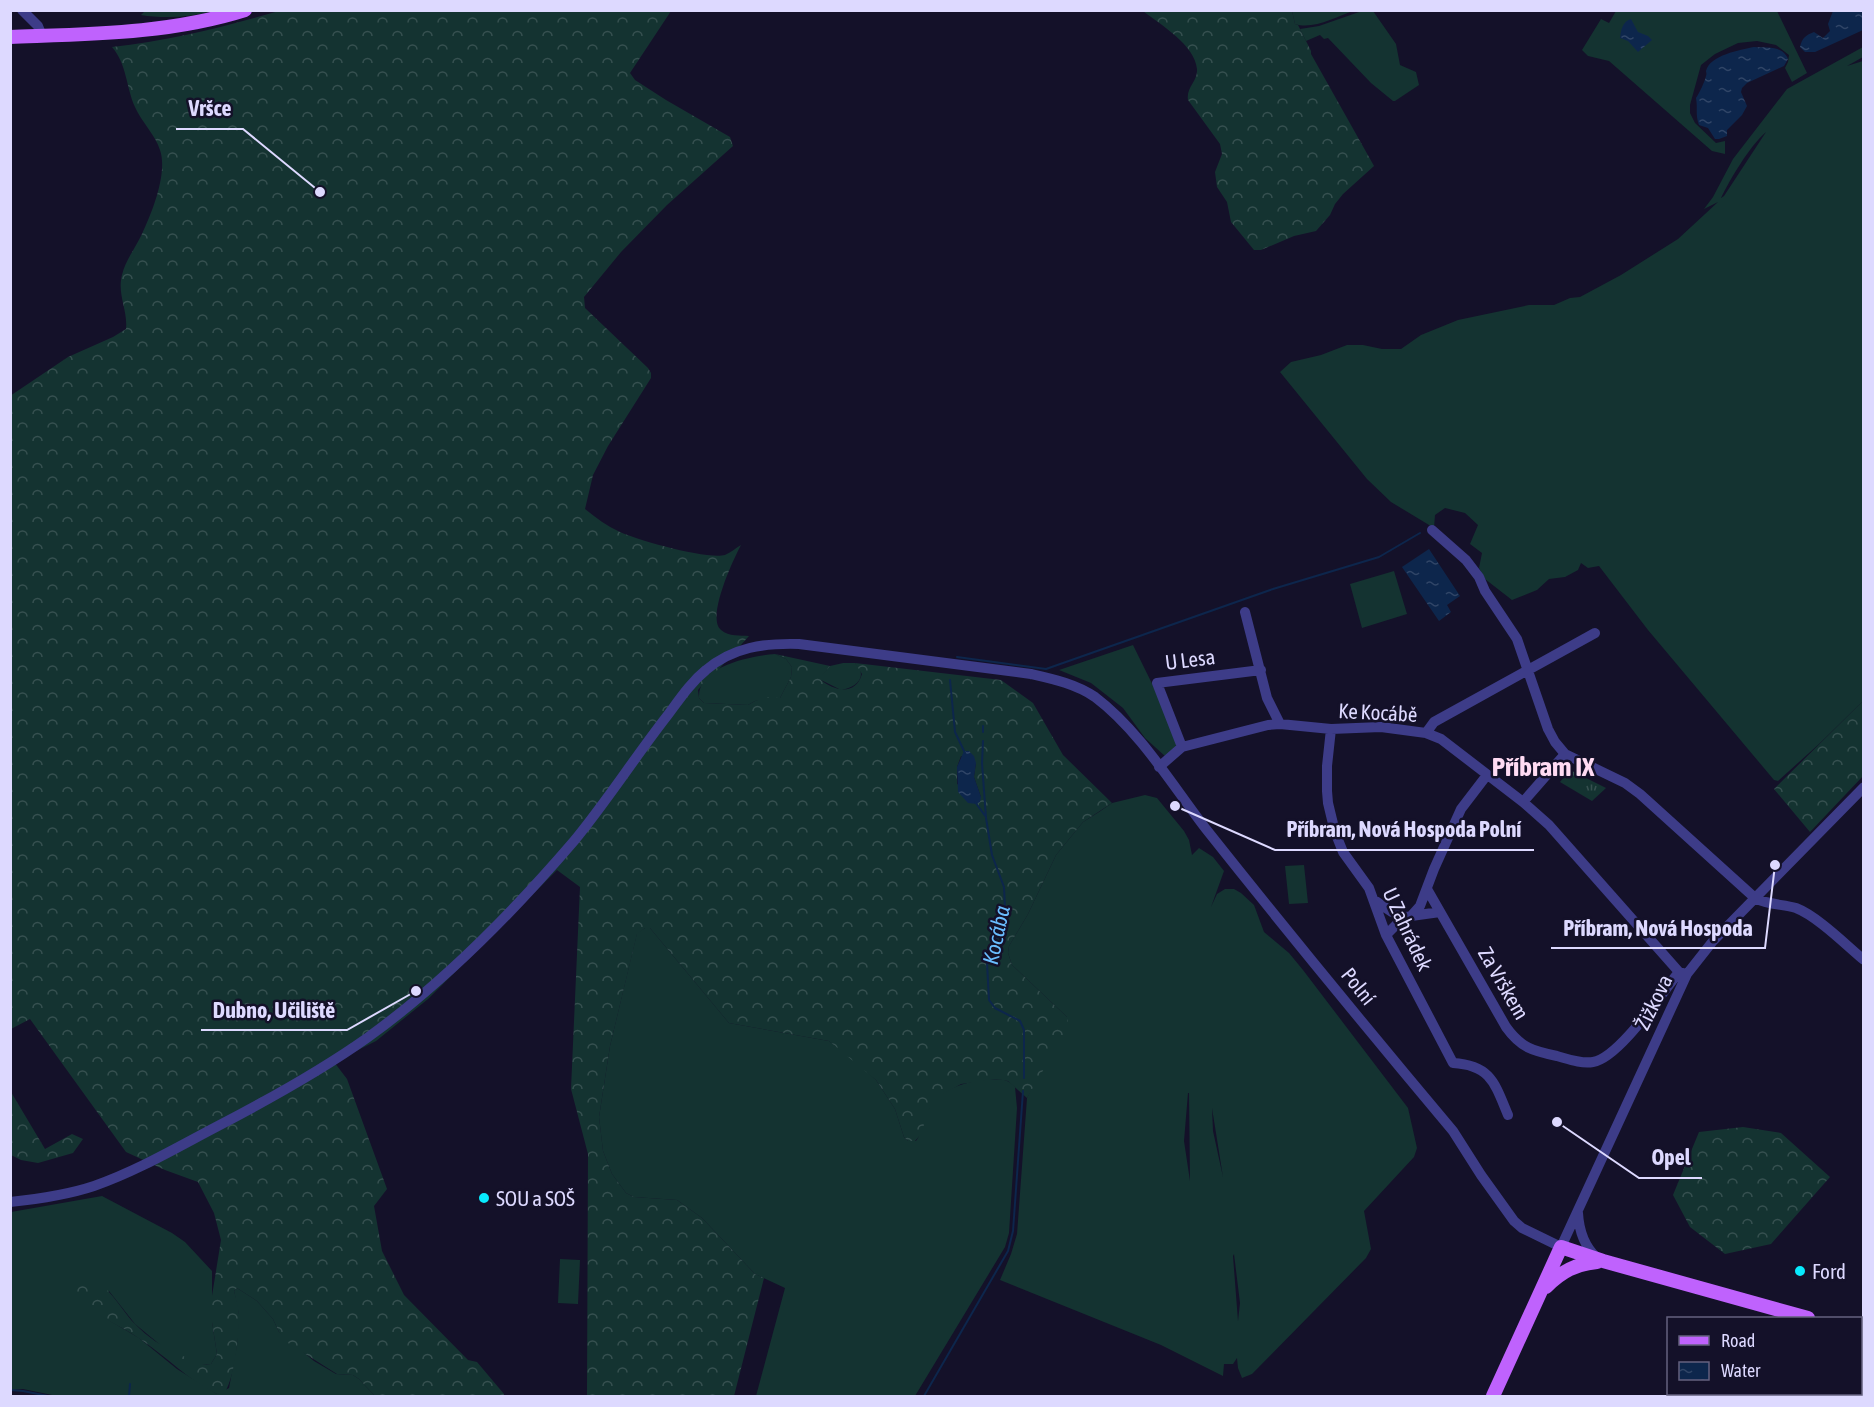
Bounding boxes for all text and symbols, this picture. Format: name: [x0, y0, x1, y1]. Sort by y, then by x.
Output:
callout: Vršce: [176, 89, 243, 129]
text: Vršce: [187, 95, 232, 121]
street label: U Lesa: [1164, 644, 1216, 674]
street label: Ke Kocábě: [1338, 698, 1418, 726]
district label: Příbram IX: [1492, 751, 1595, 782]
callout: Příbram, Nová Hospoda Polní: [1275, 810, 1534, 850]
text: Příbram, Nová Hospoda Polní: [1287, 816, 1522, 842]
street label: U Zahrádek: [1378, 884, 1438, 974]
water label: Kocába: [977, 903, 1015, 967]
callout: Příbram, Nová Hospoda: [1551, 908, 1765, 948]
text: Příbram, Nová Hospoda: [1563, 915, 1753, 941]
street label: Za Vrškem: [1474, 943, 1534, 1023]
street label: Polní: [1337, 963, 1381, 1009]
street label: Žižkova: [1629, 970, 1677, 1034]
callout: Dubno, Učiliště: [201, 990, 347, 1030]
text: Dubno, Učiliště: [213, 997, 335, 1023]
callout: Opel: [1639, 1138, 1702, 1178]
text: Opel: [1651, 1144, 1692, 1170]
place label: SOU a SOŠ: [496, 1186, 575, 1210]
marker: SOU a SOŠ: [477, 1191, 491, 1205]
place label: Ford: [1812, 1259, 1846, 1283]
marker: Ford: [1793, 1264, 1807, 1278]
legend: [1667, 1317, 1862, 1395]
text: Road: [1721, 1330, 1755, 1351]
text: Water: [1721, 1360, 1761, 1381]

